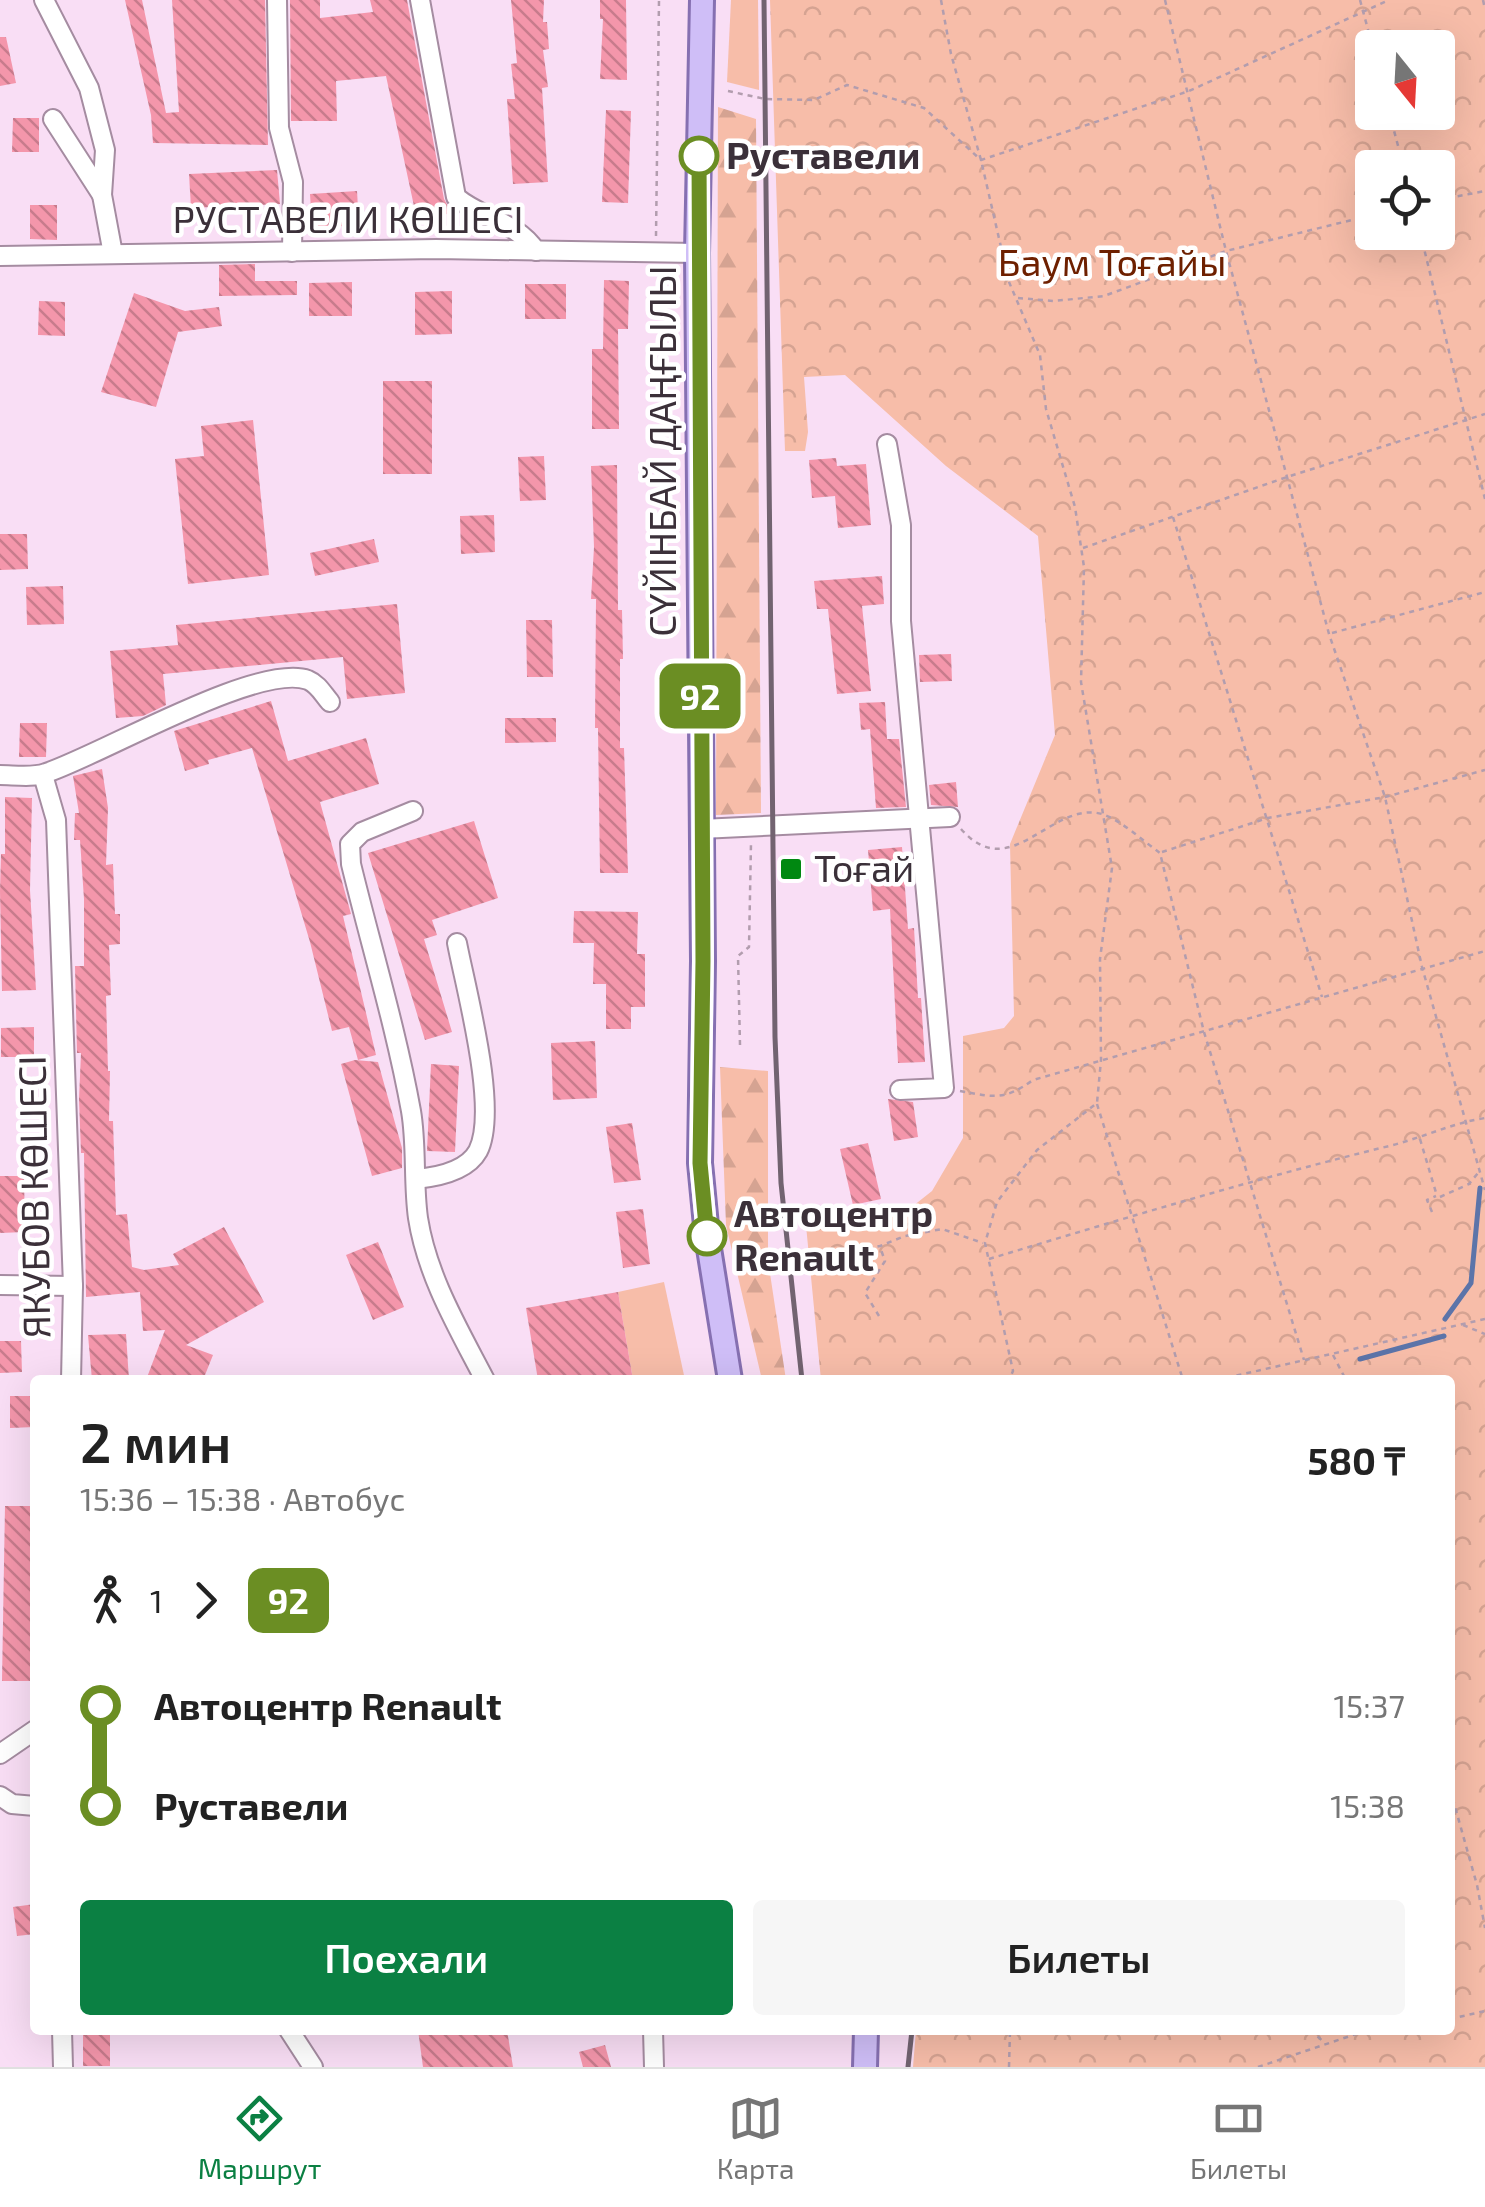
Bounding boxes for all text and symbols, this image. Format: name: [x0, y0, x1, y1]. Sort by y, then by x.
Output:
north arrow: [1355, 30, 1455, 130]
map controls: [1355, 30, 1455, 250]
place label: Руставели: [726, 131, 920, 177]
marker: Руставели: [680, 137, 718, 175]
button: locate: [1355, 150, 1455, 250]
street label: РУСТАВЕЛИ КӨШЕСІ: [173, 195, 523, 241]
park label: Баум Тоғайы: [998, 238, 1226, 284]
street label: СҮЙІНБАЙ ДАҢҒЫЛЫ: [638, 265, 684, 637]
line badge: 92: [655, 664, 745, 728]
text: 92: [680, 675, 721, 717]
place label: Тоғай: [814, 844, 914, 890]
marker: Тоғай: [778, 856, 804, 882]
street label: ЯКУБОВ КӨШЕСІ: [8, 1055, 58, 1339]
place label: Автоцентр Renault: [734, 1189, 933, 1279]
marker: Автоцентр Renault: [688, 1217, 726, 1255]
text: 2 мин: [80, 1408, 232, 1474]
text: 580 ₸: [1307, 1437, 1405, 1483]
text: 15:36 – 15:38 · Автобус: [80, 1479, 405, 1517]
icon: walk: [80, 1573, 135, 1628]
icon: forward: [178, 1573, 233, 1628]
text: 92: [268, 1579, 309, 1621]
text: 1: [150, 1581, 163, 1619]
text: Автоцентр Renault: [154, 1682, 502, 1728]
text: 15:37: [1333, 1686, 1405, 1724]
text: Руставели: [154, 1782, 348, 1828]
text: 15:38: [1330, 1786, 1405, 1824]
button: Поехали: [80, 1900, 733, 2015]
button: Билеты: [753, 1900, 1405, 2015]
tab: Маршрут: [198, 2091, 321, 2185]
tab: Карта: [717, 2091, 795, 2185]
tab: Билеты: [1190, 2091, 1287, 2185]

